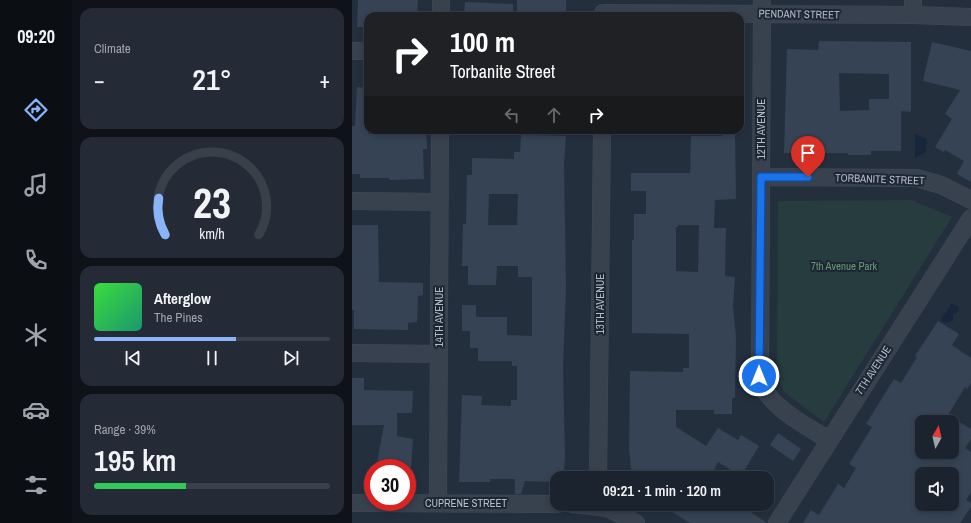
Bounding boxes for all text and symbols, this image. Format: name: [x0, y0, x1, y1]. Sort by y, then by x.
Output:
street label: PENDANT STREET: [758, 6, 840, 22]
text: 100 m: [450, 23, 515, 61]
text: 09:20: [17, 24, 55, 49]
icon: right: [384, 28, 436, 80]
text: Climate: [94, 40, 131, 57]
text: 21°: [192, 59, 232, 99]
text: Torbanite Street: [450, 59, 555, 84]
text: −: [94, 65, 105, 95]
text: +: [319, 65, 330, 95]
icon: directions: [22, 96, 50, 124]
street label: 12TH AVENUE: [754, 99, 768, 159]
icon: left: [501, 104, 523, 126]
icon: ahead: [543, 104, 565, 126]
icon: right: [585, 104, 607, 126]
pin: [791, 136, 825, 177]
icon: arrive: [797, 142, 819, 164]
street label: TORBANITE STREET: [835, 170, 925, 188]
icon: music: [22, 171, 50, 199]
text: 23: [193, 175, 231, 231]
text: km/h: [199, 224, 225, 243]
icon: phone: [22, 246, 50, 274]
park label: 7th Avenue Park: [811, 259, 878, 273]
street label: 13TH AVENUE: [593, 274, 607, 334]
street label: 14TH AVENUE: [432, 287, 446, 347]
text: Afterglow: [154, 288, 211, 309]
text: The Pines: [154, 309, 203, 326]
icon: climate: [22, 321, 50, 349]
street label: 7TH AVENUE: [852, 343, 894, 397]
icon: previous: [122, 347, 144, 369]
icon: pause: [201, 347, 223, 369]
icon: next: [280, 347, 302, 369]
position arrow: [738, 355, 780, 397]
icon: car: [22, 396, 50, 424]
north arrow: [915, 415, 959, 459]
map controls: [915, 415, 959, 511]
text: Range · 39%: [94, 421, 156, 438]
text: 195 km: [94, 440, 176, 480]
speed limit sign: 30: [364, 459, 416, 511]
button: sound: [915, 467, 959, 511]
icon: filters: [22, 471, 50, 499]
text: 09:21 · 1 min · 120 m: [603, 480, 721, 501]
street label: CUPRENE STREET: [425, 496, 508, 510]

